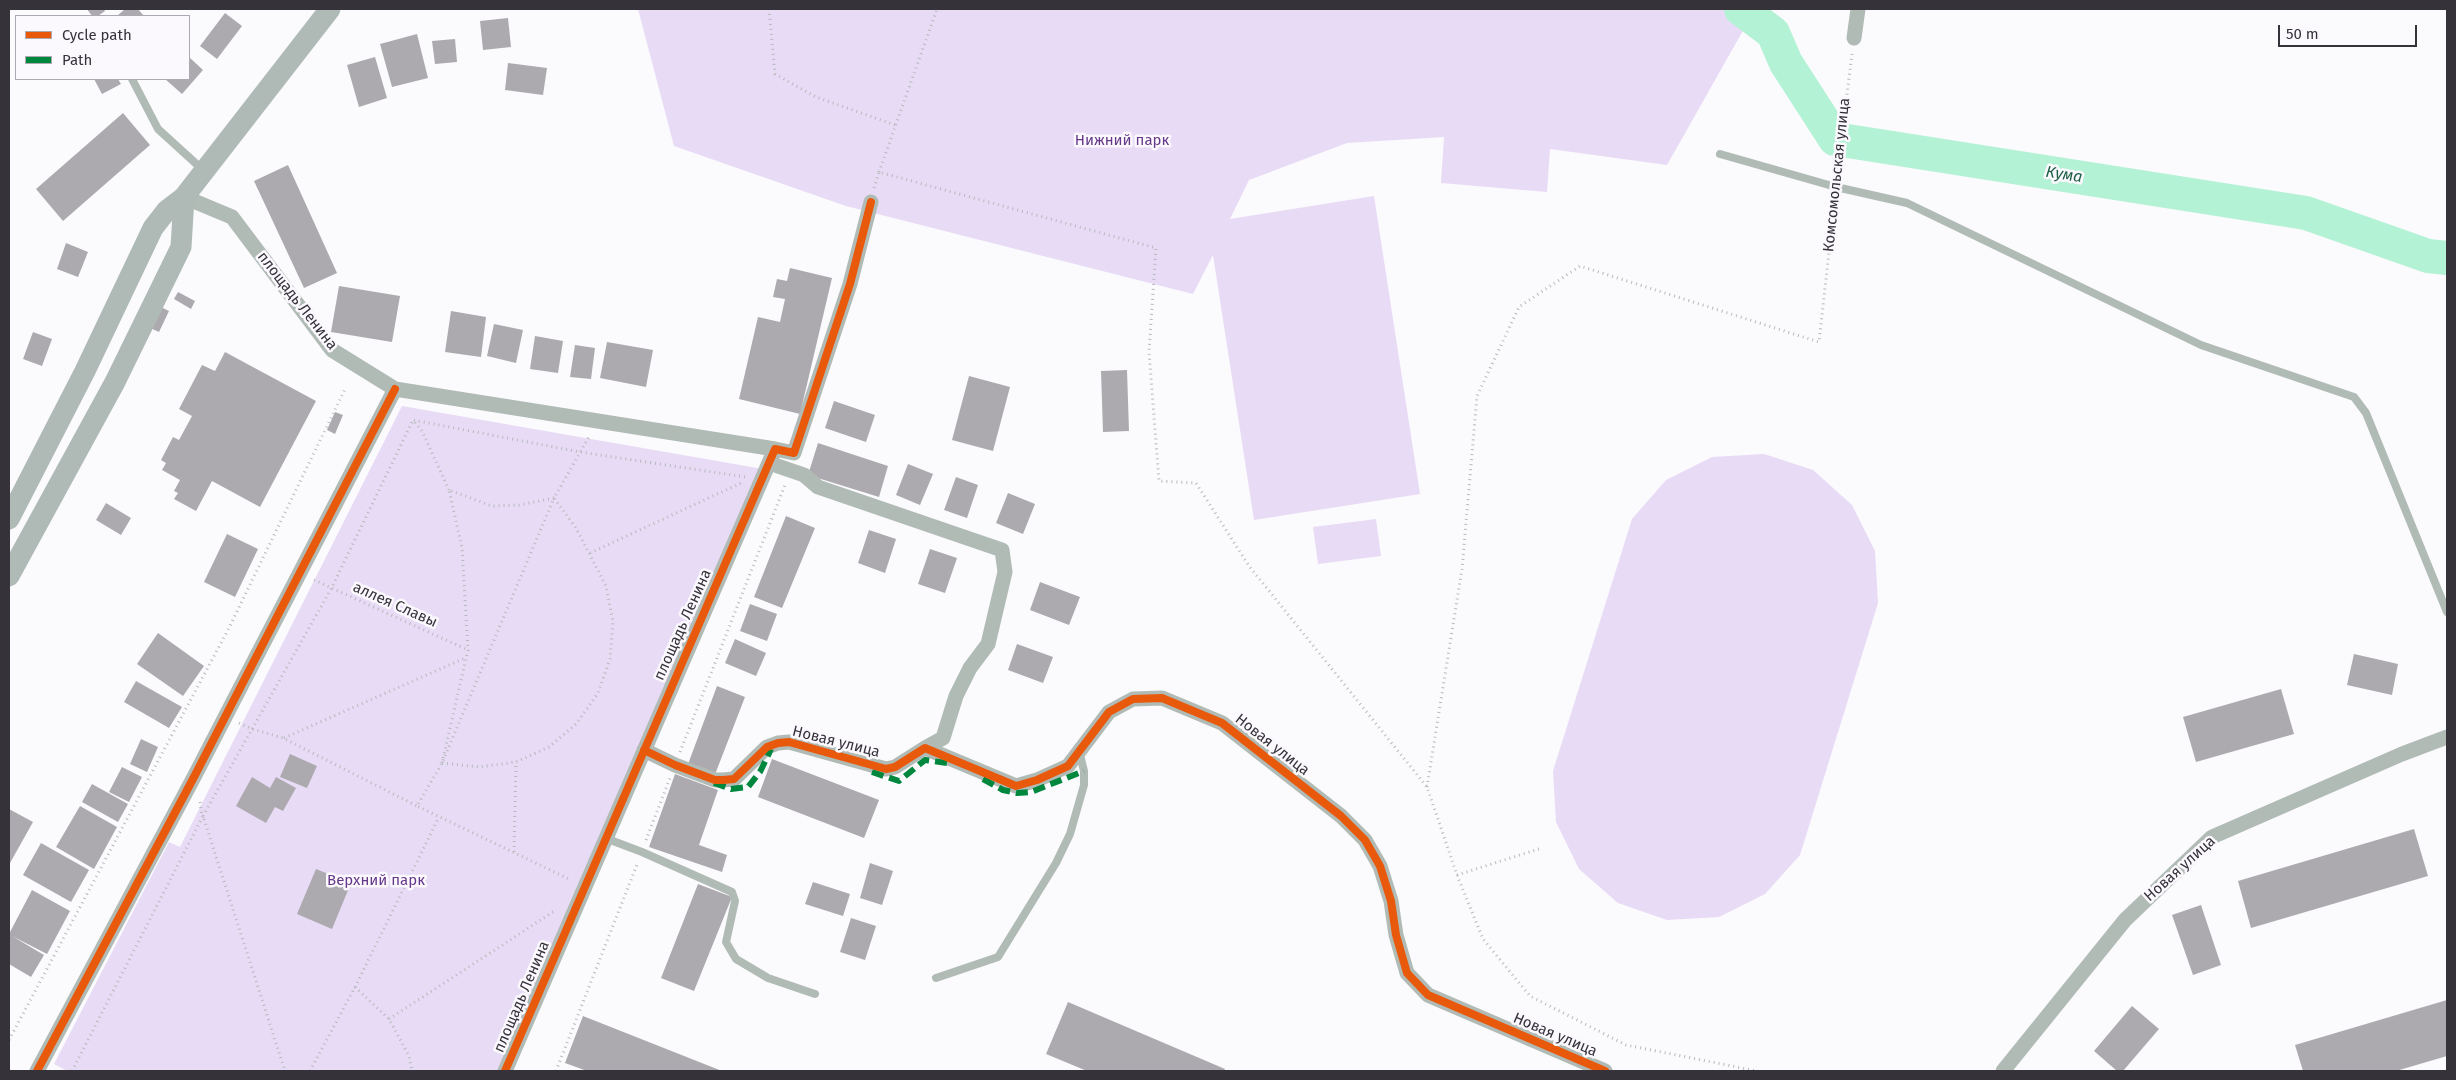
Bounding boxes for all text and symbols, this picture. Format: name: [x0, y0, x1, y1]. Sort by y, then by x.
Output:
legend: [15, 15, 190, 80]
scale bar: [2281, 15, 2420, 47]
text: 50 m: [2286, 25, 2319, 43]
text: Cycle path: [62, 26, 132, 44]
text: Path: [62, 51, 92, 69]
street label: Комсомольская улица: [1820, 97, 1854, 253]
park label: Нижний парк: [1075, 132, 1169, 150]
water label: Кума: [2044, 163, 2084, 187]
street label: площадь Ленина: [253, 248, 341, 354]
street label: площадь Ленина: [650, 567, 716, 683]
street label: аллея Славы: [350, 578, 440, 632]
street label: Новая улица: [1231, 710, 1313, 780]
street label: Новая улица: [790, 722, 882, 762]
street label: Новая улица: [2141, 832, 2219, 906]
park label: Верхний парк: [327, 872, 425, 890]
street label: площадь Ленина: [490, 939, 554, 1055]
street label: Новая улица: [1510, 1009, 1600, 1061]

